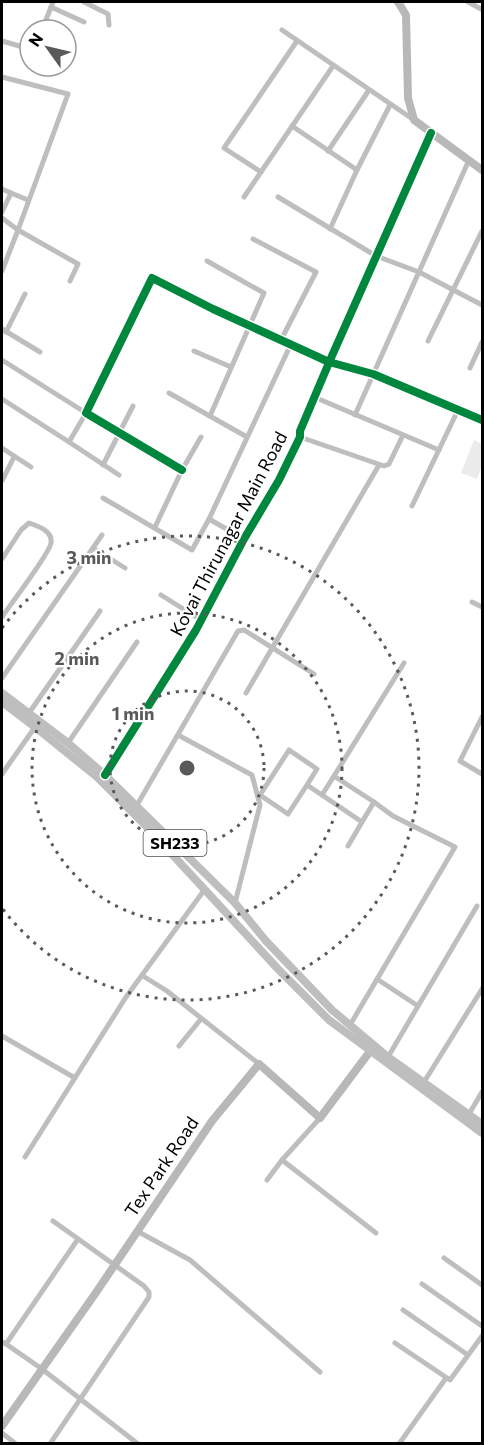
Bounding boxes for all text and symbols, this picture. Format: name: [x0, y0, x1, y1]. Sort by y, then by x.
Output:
north arrow: [18, 18, 78, 78]
text: N: [24, 29, 46, 50]
street label: Kovai Thirunagar Main Road: [165, 428, 291, 640]
text: 3 min: [66, 546, 112, 568]
text: 2 min: [55, 647, 99, 669]
text: 1 min: [112, 702, 154, 724]
centre of rings: [177, 758, 197, 778]
road number: SH233: [144, 830, 207, 856]
street label: Tex Park Road: [120, 1112, 203, 1221]

